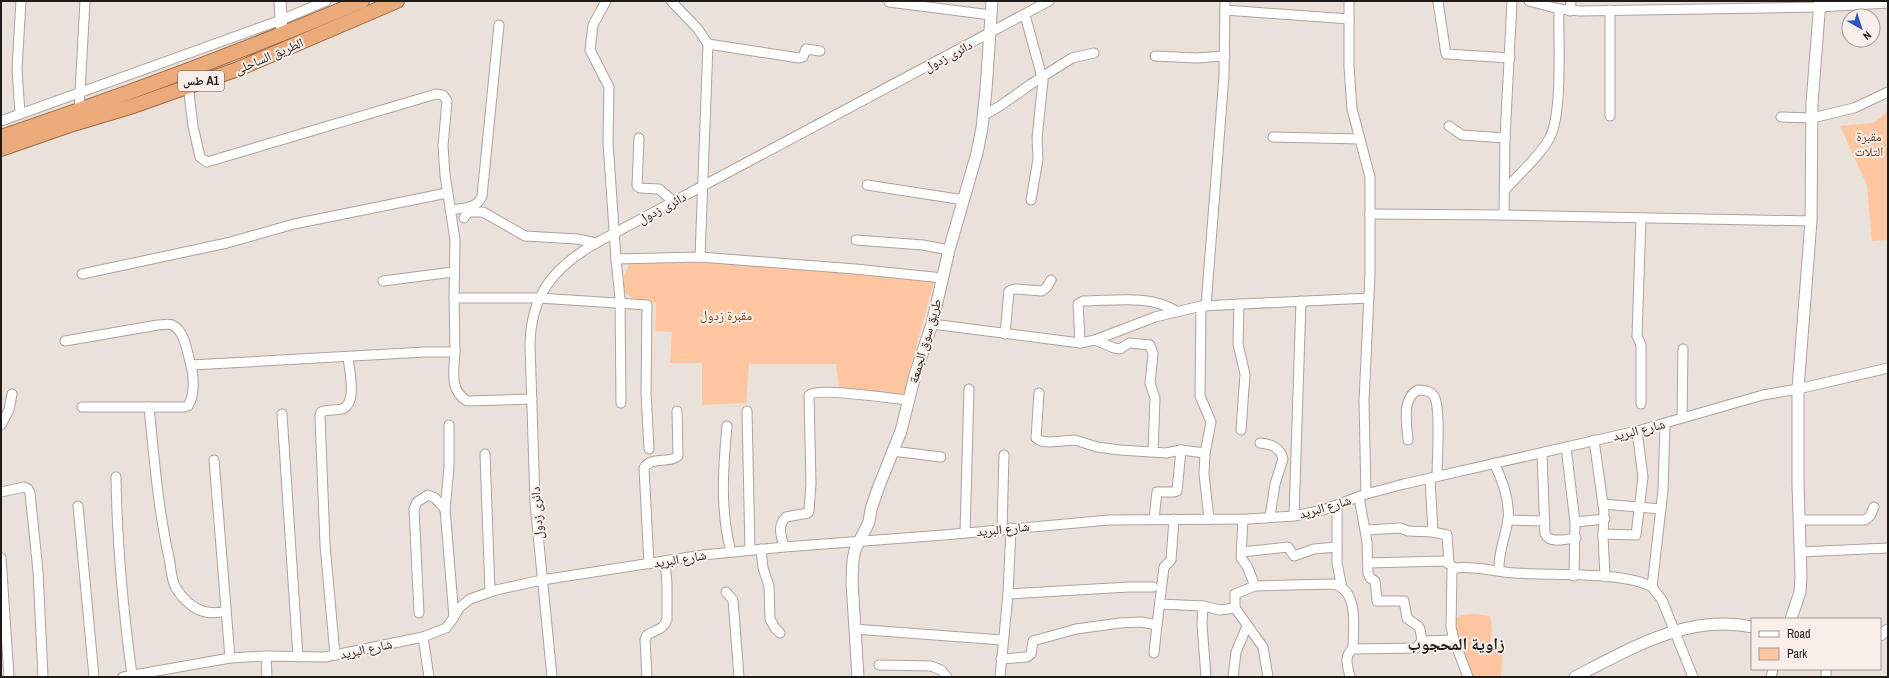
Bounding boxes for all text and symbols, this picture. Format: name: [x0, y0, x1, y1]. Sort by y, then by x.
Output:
north arrow: [1841, 8, 1881, 48]
text: N: [1860, 28, 1874, 43]
street label: الطريق الساحلى: [232, 34, 306, 78]
street label: دائرى زدول: [921, 36, 975, 76]
road number: طس A1: [178, 71, 224, 91]
park label: مقبرة التلات: [1855, 128, 1883, 160]
street label: دائرى زدول: [635, 188, 689, 228]
street label: طريق سوق الجمعة: [905, 297, 945, 385]
park label: مقبرة زدول: [700, 307, 752, 324]
street label: شارع البريد: [1611, 415, 1667, 446]
street label: دائرى زدول: [527, 486, 547, 540]
street label: شارع البريد: [1297, 491, 1353, 523]
street label: شارع البريد: [976, 518, 1030, 541]
street label: شارع البريد: [652, 546, 708, 573]
legend: [1751, 618, 1881, 670]
text: Road: [1787, 626, 1811, 642]
district label: زاوية المحجوب: [1407, 632, 1505, 655]
street label: شارع البريد: [338, 635, 394, 664]
text: Park: [1787, 646, 1807, 662]

